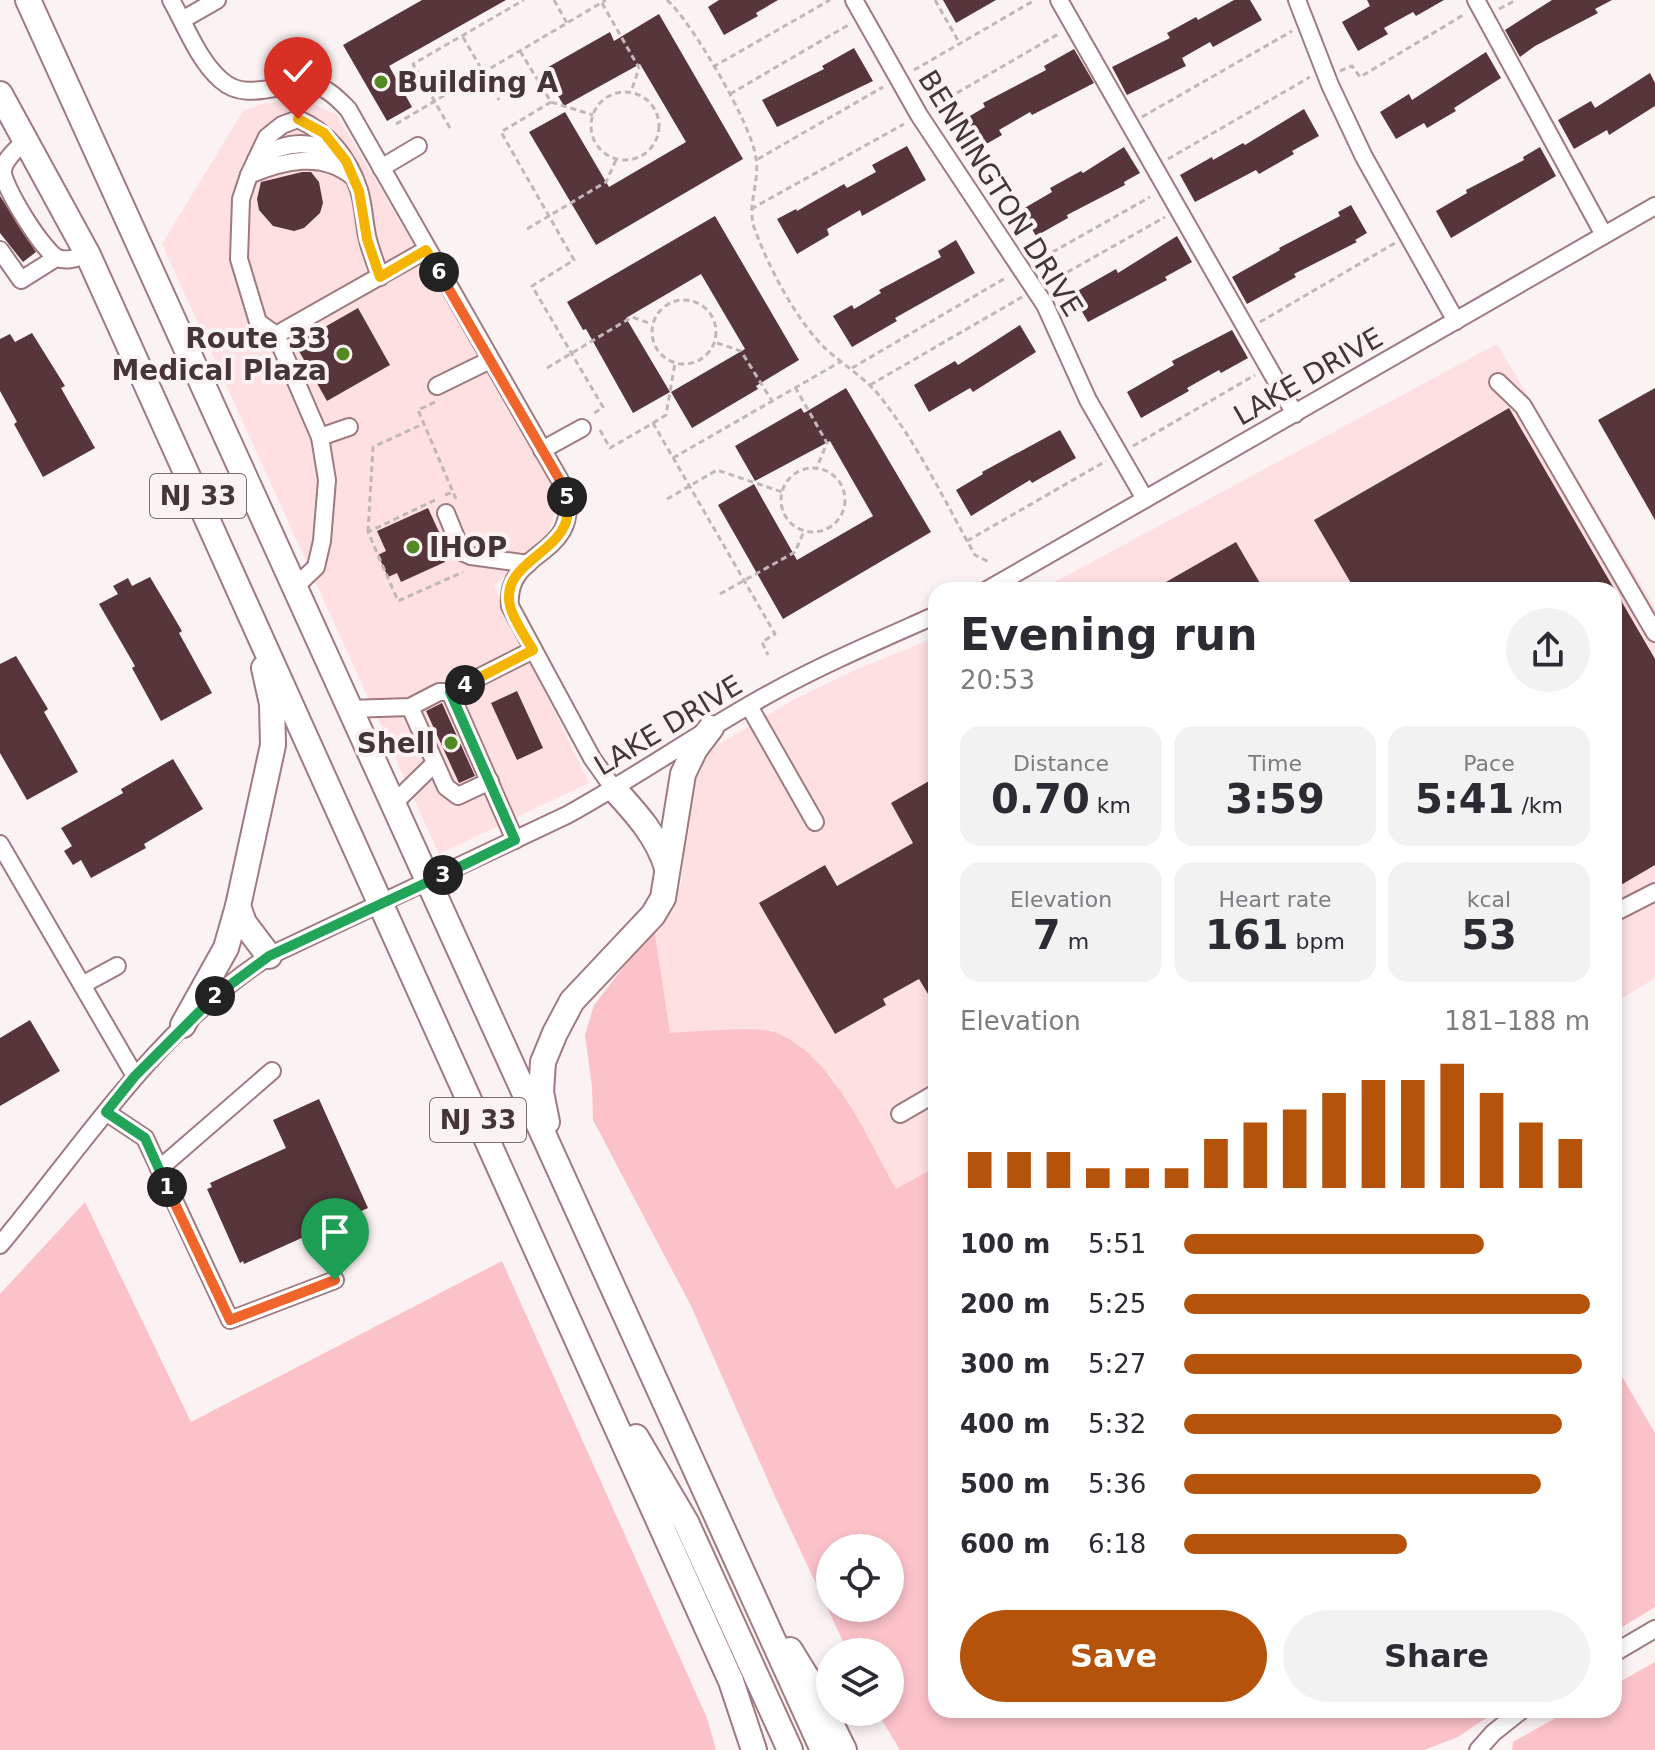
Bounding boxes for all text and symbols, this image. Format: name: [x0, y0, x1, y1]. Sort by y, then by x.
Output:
pin: [264, 37, 332, 119]
icon: check: [276, 49, 320, 93]
street label: BENNINGTON DRIVE: [911, 64, 1090, 322]
place label: Building A: [397, 66, 559, 99]
marker: Building A: [372, 73, 390, 91]
pin: 6: [419, 252, 459, 292]
text: 6: [431, 259, 447, 284]
street label: LAKE DRIVE: [1228, 321, 1389, 432]
place label: Route 33 Medical Plaza: [111, 322, 327, 387]
marker: Route 33 Medical Plaza: [334, 345, 352, 363]
road number: NJ 33: [150, 474, 246, 518]
pin: 5: [547, 477, 587, 517]
text: 5: [559, 484, 575, 509]
place label: IHOP: [429, 531, 507, 564]
marker: IHOP: [404, 538, 422, 556]
button: share: [1506, 608, 1590, 692]
text: Evening run: [960, 609, 1257, 660]
pin: 4: [445, 665, 485, 705]
text: 20:53: [960, 665, 1035, 695]
street label: LAKE DRIVE: [588, 668, 748, 782]
text: 4: [457, 672, 473, 697]
place label: Shell: [357, 727, 435, 760]
marker: Shell: [442, 734, 460, 752]
text: Distance: [1013, 751, 1109, 776]
text: Time: [1248, 751, 1302, 776]
text: Pace: [1463, 751, 1515, 776]
text: 0.70: [991, 776, 1090, 822]
text: 3:59: [1225, 776, 1325, 822]
text: 5:41: [1415, 776, 1514, 822]
text: km: [1090, 793, 1131, 818]
text: /km: [1514, 793, 1563, 818]
pin: 3: [423, 855, 463, 895]
text: 3: [435, 862, 451, 887]
text: Elevation: [1010, 887, 1112, 912]
text: Heart rate: [1219, 887, 1331, 912]
text: kcal: [1467, 887, 1511, 912]
text: 7: [1033, 912, 1061, 958]
text: 161: [1205, 912, 1289, 958]
text: 53: [1461, 912, 1517, 958]
text: m: [1061, 929, 1089, 954]
text: bpm: [1289, 929, 1345, 954]
pin: 2: [195, 976, 235, 1016]
text: 2: [207, 983, 223, 1008]
text: Elevation: [960, 1006, 1081, 1036]
text: 181–188 m: [1444, 1006, 1590, 1036]
road number: NJ 33: [430, 1098, 526, 1142]
pin: 1: [147, 1167, 187, 1207]
text: 1: [159, 1174, 175, 1199]
pin: [301, 1198, 369, 1280]
icon: arrive: [313, 1210, 357, 1254]
text: 100 m: [960, 1229, 1050, 1259]
text: 5:51: [1088, 1229, 1146, 1259]
text: 200 m: [960, 1289, 1050, 1319]
text: 5:25: [1088, 1289, 1146, 1319]
text: 300 m: [960, 1349, 1050, 1379]
text: 5:27: [1088, 1349, 1146, 1379]
text: 400 m: [960, 1409, 1050, 1439]
text: 5:32: [1088, 1409, 1146, 1439]
text: 500 m: [960, 1469, 1050, 1499]
text: 5:36: [1088, 1469, 1146, 1499]
text: 600 m: [960, 1529, 1050, 1559]
text: 6:18: [1088, 1529, 1146, 1559]
map controls: [816, 1534, 904, 1726]
button: locate: [816, 1534, 904, 1622]
button: Save: [960, 1610, 1267, 1702]
button: Share: [1283, 1610, 1590, 1702]
button: layers: [816, 1638, 904, 1726]

